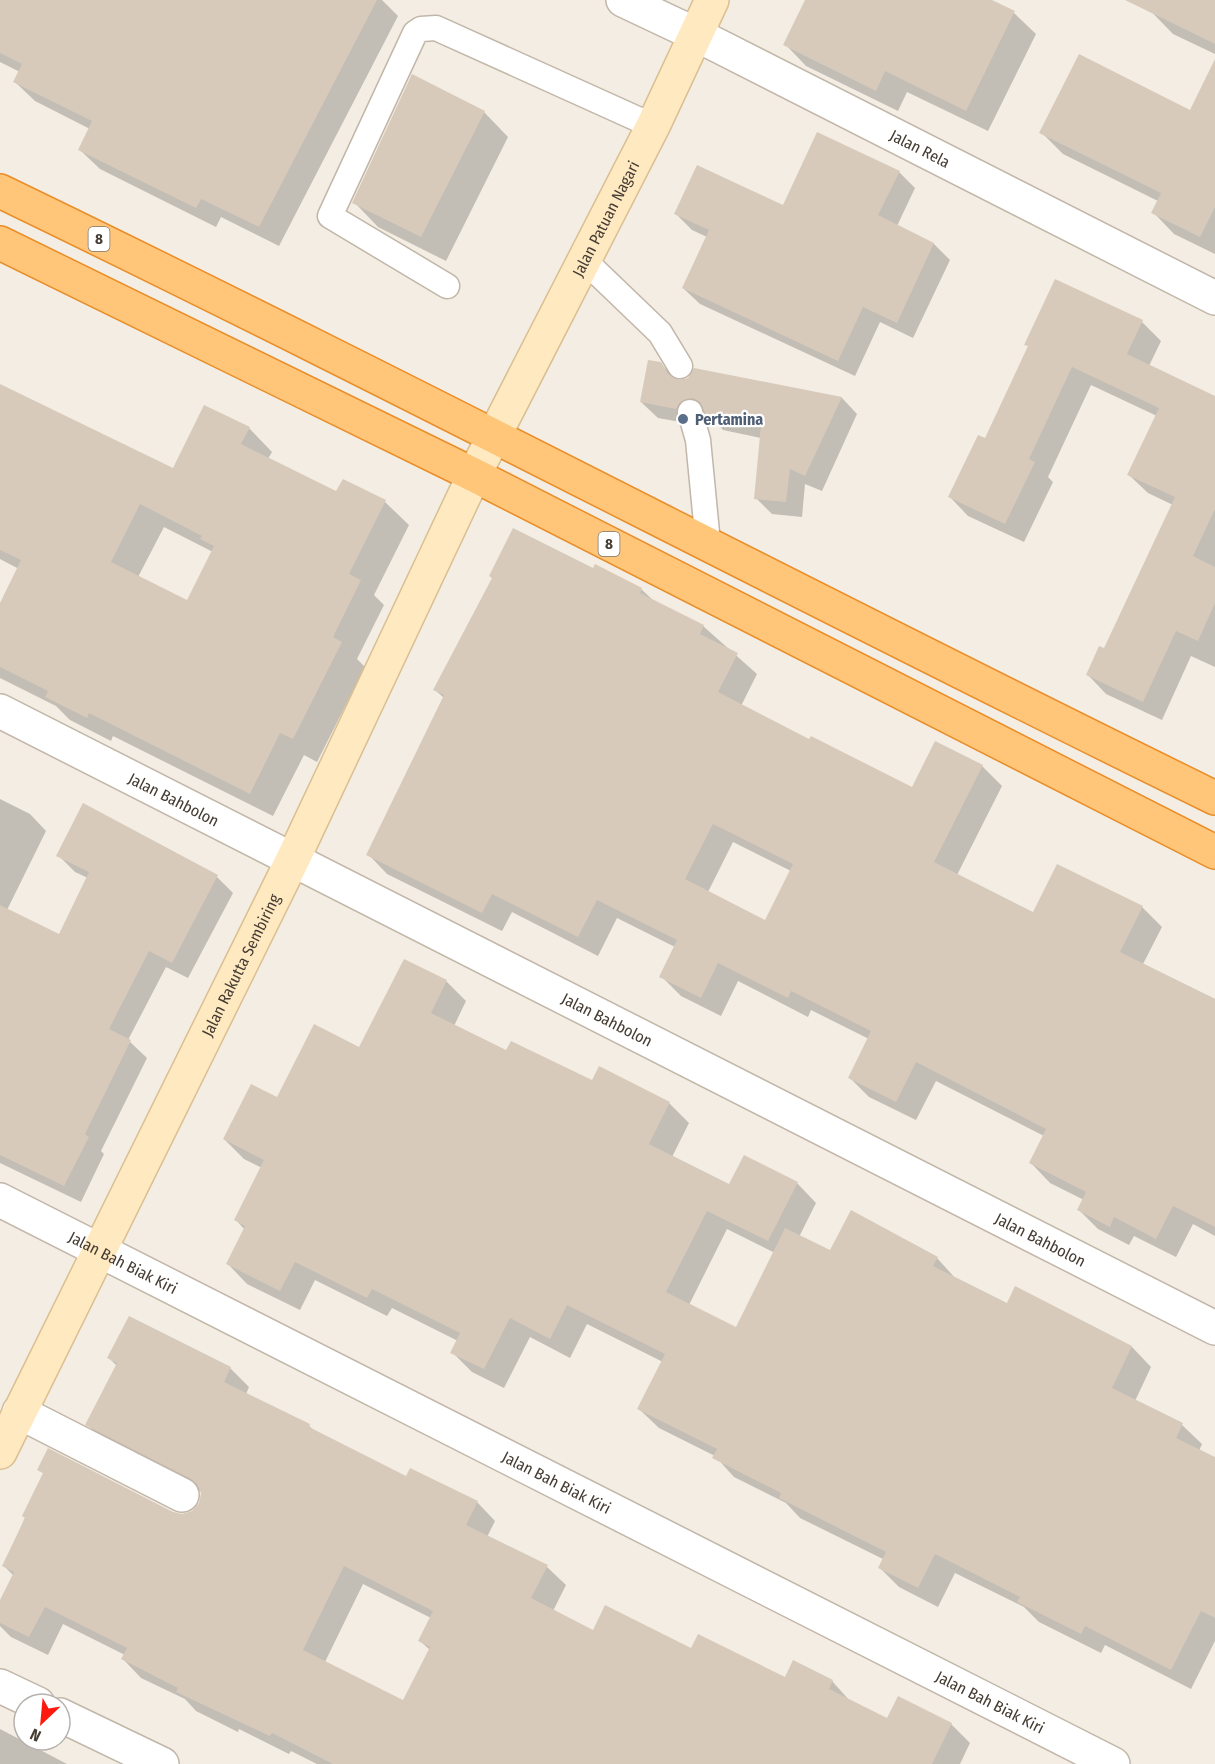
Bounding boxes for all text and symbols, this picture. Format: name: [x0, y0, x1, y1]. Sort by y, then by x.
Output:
street label: Jalan Rela: [887, 125, 953, 171]
street label: Jalan Patuan Nagari: [568, 158, 643, 280]
road number: 8: [88, 227, 110, 251]
place label: Pertamina: [695, 410, 763, 429]
marker: Pertamina: [676, 412, 690, 426]
road number: 8: [598, 532, 620, 556]
street label: Jalan Bahbolon: [125, 768, 222, 830]
street label: Jalan Rakutta Sembiring: [197, 890, 284, 1040]
street label: Jalan Bahbolon: [559, 988, 656, 1050]
street label: Jalan Bahbolon: [992, 1208, 1089, 1270]
street label: Jalan Bah Biak Kiri: [66, 1227, 181, 1298]
street label: Jalan Bah Biak Kiri: [499, 1447, 614, 1517]
street label: Jalan Bah Biak Kiri: [933, 1666, 1048, 1737]
north arrow: [12, 1692, 72, 1752]
text: N: [27, 1724, 44, 1746]

